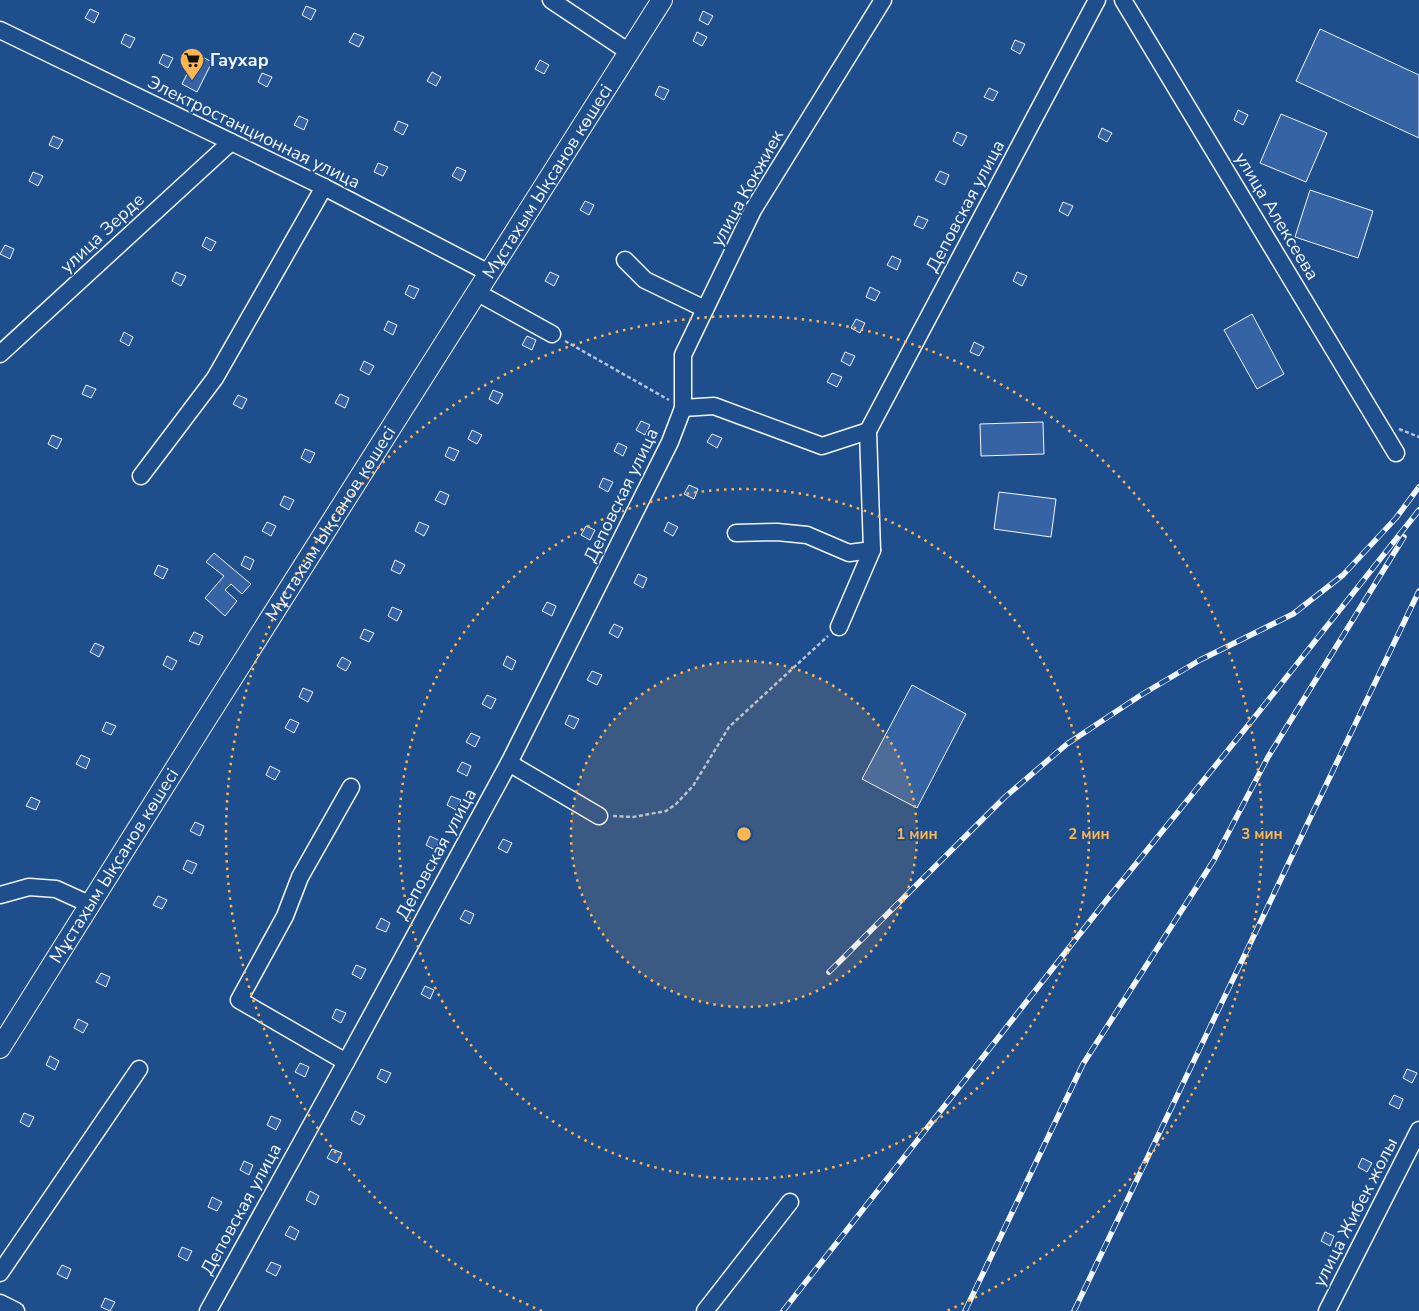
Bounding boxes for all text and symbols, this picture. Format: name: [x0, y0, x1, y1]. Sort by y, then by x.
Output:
supermarket icon: Гаухар: [179, 47, 205, 81]
place label: Гаухар: [210, 48, 269, 72]
street label: Электростанционная улица: [144, 70, 364, 194]
street label: Мұстахым Ықсанов көшесі: [477, 80, 618, 283]
street label: улица Кокжиек: [705, 125, 789, 251]
street label: Деповская улица: [920, 136, 1010, 276]
street label: улица Алексеева: [1229, 148, 1325, 284]
street label: улица Зерде: [55, 188, 149, 278]
street label: Мұстахым Ықсанов көшесі: [260, 422, 401, 625]
street label: Деповская улица: [578, 424, 664, 566]
street label: Мұстахым Ықсанов көшесі: [44, 764, 184, 968]
street label: Деповская улица: [390, 784, 482, 924]
text: 1 мин: [896, 824, 938, 844]
text: 2 мин: [1068, 824, 1110, 844]
text: 3 мин: [1241, 824, 1283, 844]
centre of rings: [735, 825, 753, 843]
street label: улица Жибек жолы: [1307, 1133, 1403, 1291]
street label: Деповская улица: [195, 1139, 287, 1279]

